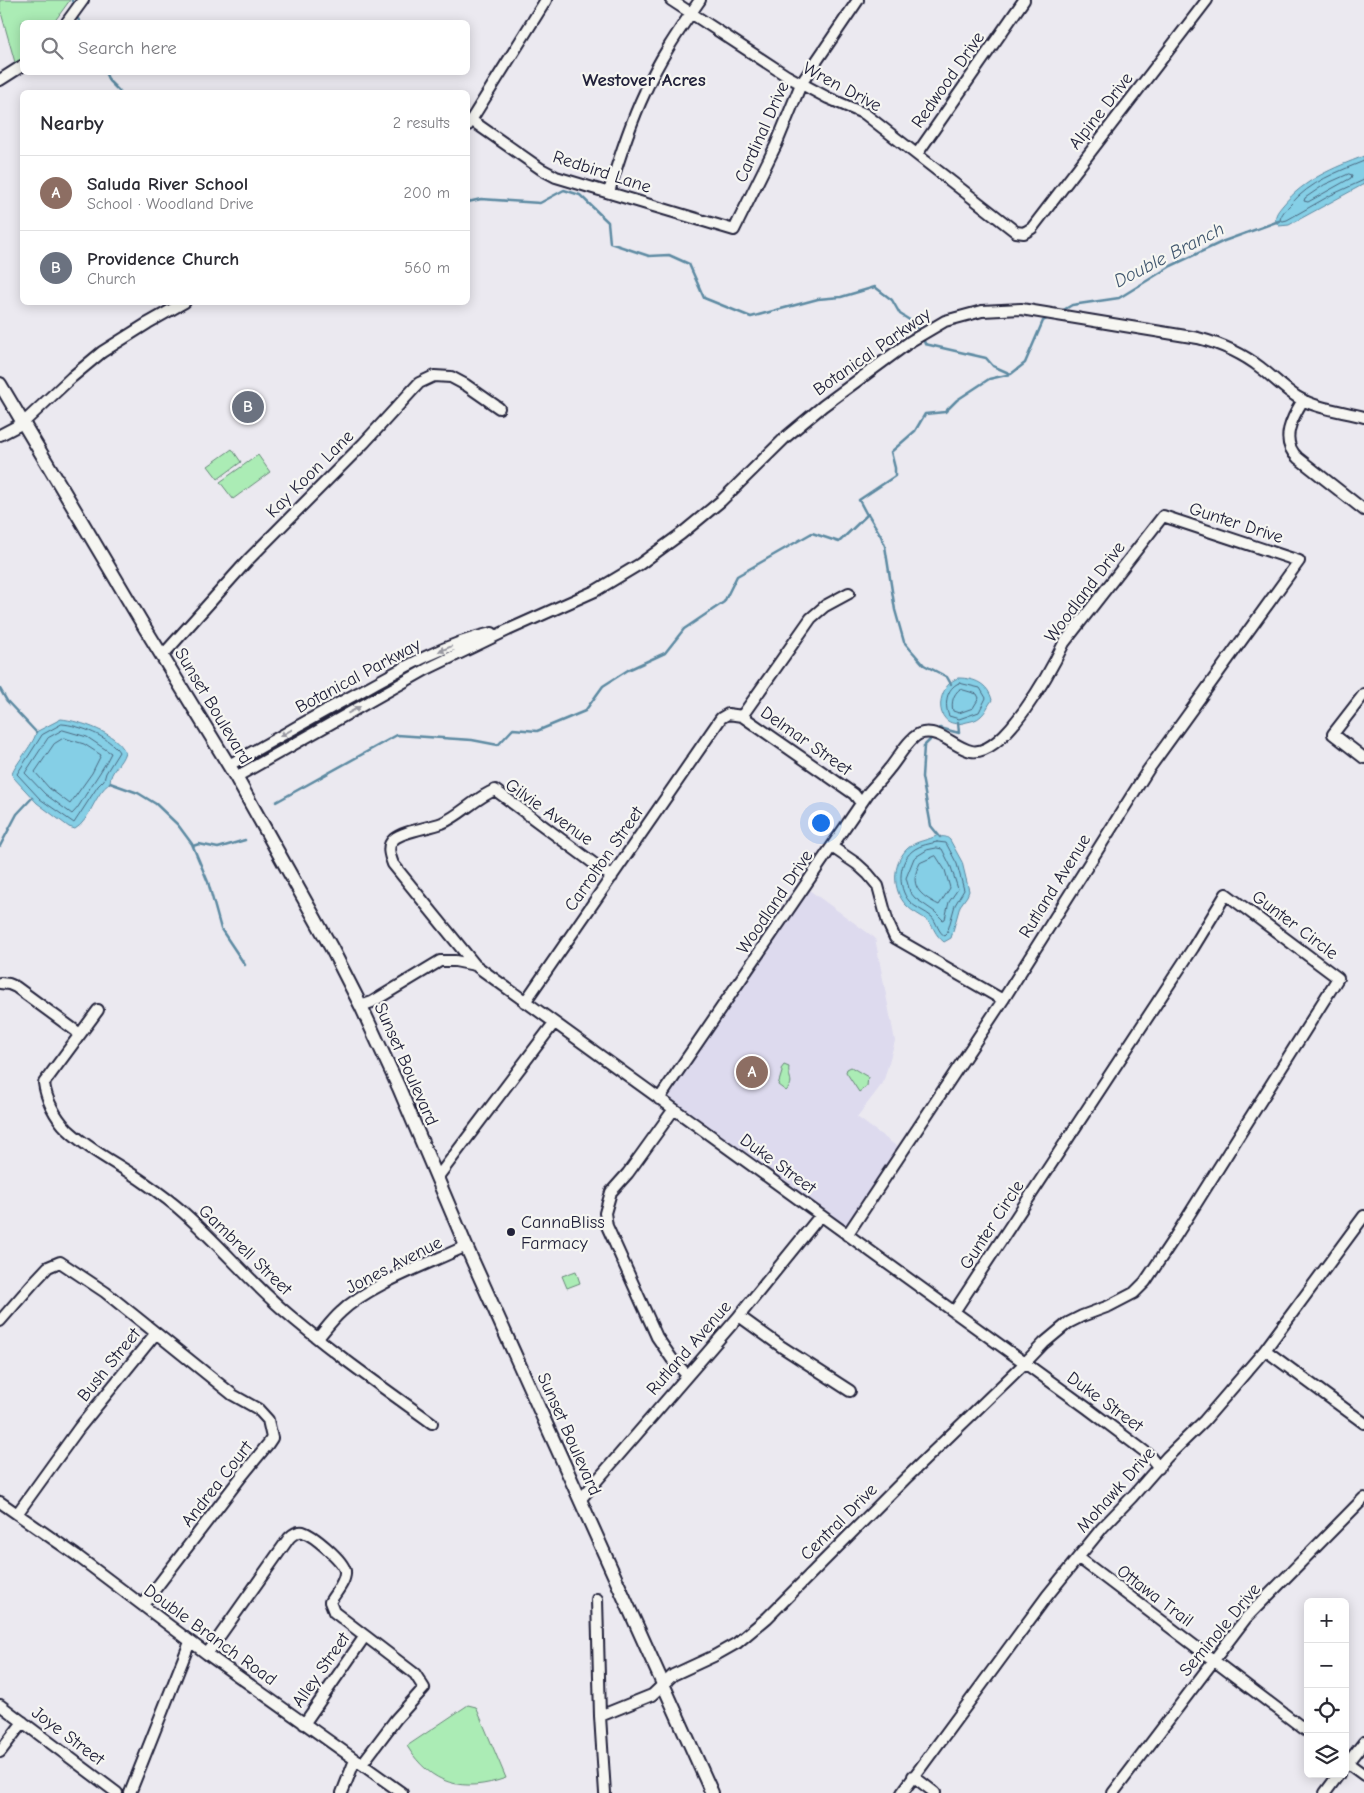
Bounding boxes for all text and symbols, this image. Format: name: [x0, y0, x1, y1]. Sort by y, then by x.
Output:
search box: [20, 20, 470, 75]
street label: Redwood Drive: [907, 28, 989, 132]
icon: search: [38, 34, 66, 62]
text: Search here: [78, 37, 177, 59]
street label: Wren Drive: [799, 58, 885, 116]
street label: Alpine Drive: [1064, 68, 1138, 154]
district label: Westover Acres: [582, 69, 706, 91]
street label: Cardinal Drive: [730, 78, 794, 186]
text: Nearby: [40, 111, 104, 135]
text: 2 results: [393, 114, 450, 132]
street label: Redbird Lane: [550, 146, 654, 198]
text: Saluda River School: [87, 173, 248, 195]
text: A: [52, 184, 60, 202]
text: 200 m: [404, 184, 450, 202]
text: School · Woodland Drive: [87, 195, 254, 213]
water label: Double Branch: [1110, 218, 1228, 292]
text: Providence Church: [87, 248, 239, 270]
text: B: [51, 259, 61, 277]
text: 560 m: [404, 259, 450, 277]
text: Church: [87, 270, 136, 288]
street label: Botanical Parkway: [809, 303, 936, 400]
pin: B: [232, 388, 264, 426]
street label: Kay Koon Lane: [262, 426, 358, 522]
street label: Gunter Drive: [1186, 498, 1286, 548]
street label: Woodland Drive: [1040, 537, 1130, 647]
street label: Botanical Parkway: [292, 634, 425, 718]
street label: Sunset Boulevard: [170, 644, 256, 768]
one-way arrow: [438, 645, 452, 653]
street label: Delmar Street: [756, 702, 856, 781]
one-way arrow: [347, 705, 361, 714]
one-way arrow: [279, 729, 293, 738]
street label: Gilvie Avenue: [501, 774, 597, 850]
street label: Carrolton Street: [560, 802, 648, 915]
your location: [808, 810, 834, 836]
street label: Rutland Avenue: [1015, 830, 1095, 942]
street label: Woodland Drive: [732, 846, 818, 958]
street label: Gunter Circle: [1248, 886, 1342, 964]
street label: Sunset Boulevard: [370, 999, 442, 1129]
pin: A: [736, 1053, 768, 1091]
street label: Duke Street: [736, 1129, 821, 1199]
street label: Gunter Circle: [955, 1176, 1029, 1274]
street label: Gambrell Street: [194, 1200, 297, 1300]
place label: CannaBliss Farmacy: [521, 1212, 605, 1254]
marker: CannaBliss Farmacy: [505, 1226, 517, 1238]
street label: Jones Avenue: [342, 1232, 446, 1298]
street label: Rutland Avenue: [642, 1296, 736, 1400]
street label: Bush Street: [73, 1323, 146, 1406]
street label: Duke Street: [1063, 1367, 1148, 1437]
street label: Sunset Boulevard: [533, 1369, 605, 1499]
street label: Andrea Court: [177, 1436, 258, 1531]
street label: Mohawk Drive: [1072, 1443, 1160, 1537]
street label: Central Drive: [796, 1479, 882, 1565]
street label: Ottawa Trail: [1113, 1561, 1197, 1631]
street label: Seminole Drive: [1175, 1579, 1265, 1681]
street label: Double Branch Road: [139, 1580, 281, 1690]
map controls: [1304, 1598, 1349, 1778]
button: +: [1304, 1598, 1349, 1643]
street label: Alley Street: [288, 1628, 355, 1711]
button: −: [1304, 1643, 1349, 1688]
button: locate: [1304, 1688, 1349, 1733]
street label: Joye Street: [28, 1702, 109, 1771]
button: layers: [1304, 1733, 1349, 1778]

